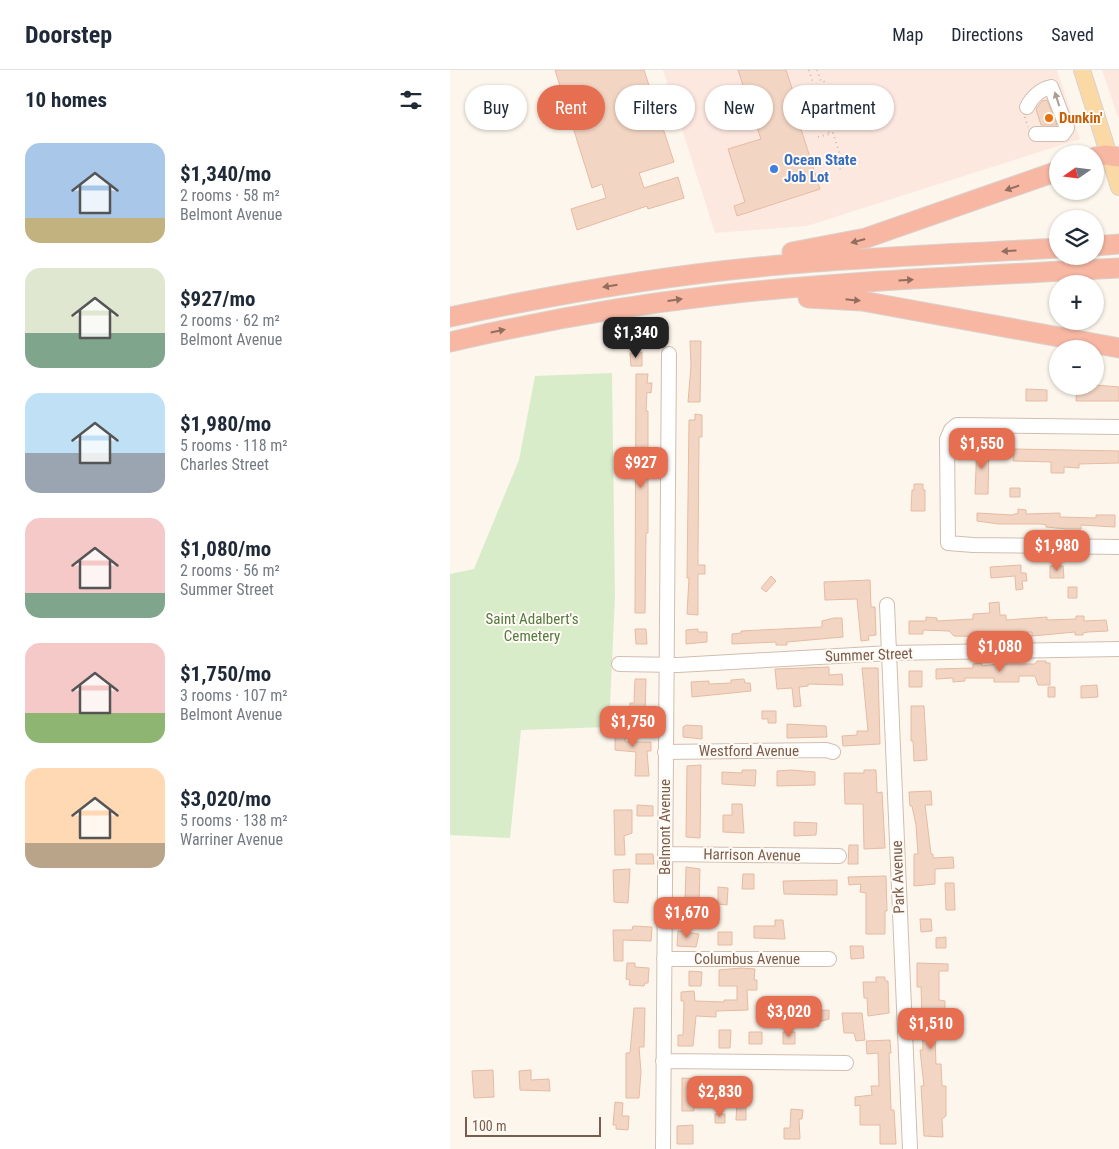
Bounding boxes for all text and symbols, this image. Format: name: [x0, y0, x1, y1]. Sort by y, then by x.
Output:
text: Doorstep: [25, 21, 112, 49]
text: Map: [892, 24, 923, 45]
text: Directions: [951, 24, 1023, 45]
text: Saved: [1051, 24, 1094, 45]
chip: Buy: [465, 85, 527, 130]
chip: Rent: [537, 85, 605, 130]
chip: Filters: [615, 85, 695, 130]
chip: New: [705, 85, 773, 130]
chip: Apartment: [783, 85, 894, 130]
icon: filters: [397, 86, 425, 114]
text: 10 homes: [25, 88, 107, 112]
one-way arrow: [1052, 91, 1060, 106]
place label: Dunkin': [1059, 109, 1103, 127]
marker: Dunkin': [1043, 112, 1055, 124]
north arrow: [1049, 145, 1104, 200]
map controls: [1049, 145, 1104, 395]
place label: Ocean State Job Lot: [784, 151, 857, 186]
text: $1,340/mo: [180, 162, 271, 186]
icon: home: [65, 163, 125, 223]
marker: Ocean State Job Lot: [768, 163, 780, 175]
one-way arrow: [1004, 185, 1019, 192]
text: 2 rooms · 58 m²: [180, 186, 280, 205]
text: Belmont Avenue: [180, 205, 282, 224]
button: layers: [1049, 210, 1104, 265]
one-way arrow: [850, 237, 865, 245]
one-way arrow: [1001, 247, 1017, 255]
button: +: [1049, 275, 1104, 330]
one-way arrow: [898, 276, 914, 284]
one-way arrow: [602, 283, 618, 291]
text: $927/mo: [180, 287, 255, 311]
icon: home: [65, 288, 125, 348]
one-way arrow: [667, 296, 683, 304]
one-way arrow: [845, 296, 861, 304]
text: 2 rooms · 62 m²: [180, 311, 280, 330]
pin: $1,340: [595, 316, 677, 359]
text: $1,340: [614, 323, 658, 342]
one-way arrow: [490, 327, 505, 335]
text: Belmont Avenue: [180, 330, 282, 349]
button: −: [1049, 340, 1104, 395]
text: $1,980/mo: [180, 412, 271, 436]
icon: home: [65, 413, 125, 473]
pin: $1,550: [941, 428, 1023, 470]
text: $1,550: [960, 434, 1004, 453]
text: 5 rooms · 118 m²: [180, 436, 288, 455]
pin: $927: [611, 446, 671, 489]
text: $927: [625, 453, 657, 472]
text: Charles Street: [180, 455, 269, 474]
pin: $1,980: [1016, 530, 1098, 572]
text: $1,980: [1035, 536, 1079, 555]
text: $1,080/mo: [180, 537, 271, 561]
icon: home: [65, 538, 125, 598]
text: 2 rooms · 56 m²: [180, 561, 280, 580]
text: Summer Street: [180, 580, 274, 599]
park label: Saint Adalbert's Cemetery: [486, 610, 579, 645]
pin: $1,080: [959, 630, 1041, 673]
text: $1,080: [978, 637, 1022, 656]
street label: Summer Street: [825, 644, 913, 666]
text: $1,750/mo: [180, 662, 271, 686]
icon: home: [65, 663, 125, 723]
text: 3 rooms · 107 m²: [180, 686, 288, 705]
text: Belmont Avenue: [180, 705, 282, 724]
pin: $1,750: [592, 706, 674, 748]
text: $1,750: [611, 712, 655, 731]
street label: Westford Avenue: [699, 742, 799, 760]
street label: Belmont Avenue: [656, 779, 674, 875]
text: $3,020/mo: [180, 787, 271, 811]
icon: home: [65, 788, 125, 848]
text: 5 rooms · 138 m²: [180, 811, 288, 830]
text: Warriner Avenue: [180, 830, 283, 849]
street label: Park Avenue: [888, 840, 908, 914]
street label: Harrison Avenue: [703, 845, 801, 865]
pin: $1,670: [646, 896, 728, 939]
text: $1,670: [665, 903, 709, 922]
street label: Columbus Avenue: [694, 950, 800, 968]
pin: $3,020: [748, 996, 830, 1038]
text: $3,020: [767, 1002, 811, 1021]
pin: $1,510: [890, 1008, 972, 1050]
text: $1,510: [909, 1014, 953, 1033]
pin: $2,830: [679, 1076, 761, 1118]
text: $2,830: [698, 1082, 742, 1101]
scale bar: [465, 1114, 601, 1137]
text: 100 m: [472, 1118, 507, 1134]

